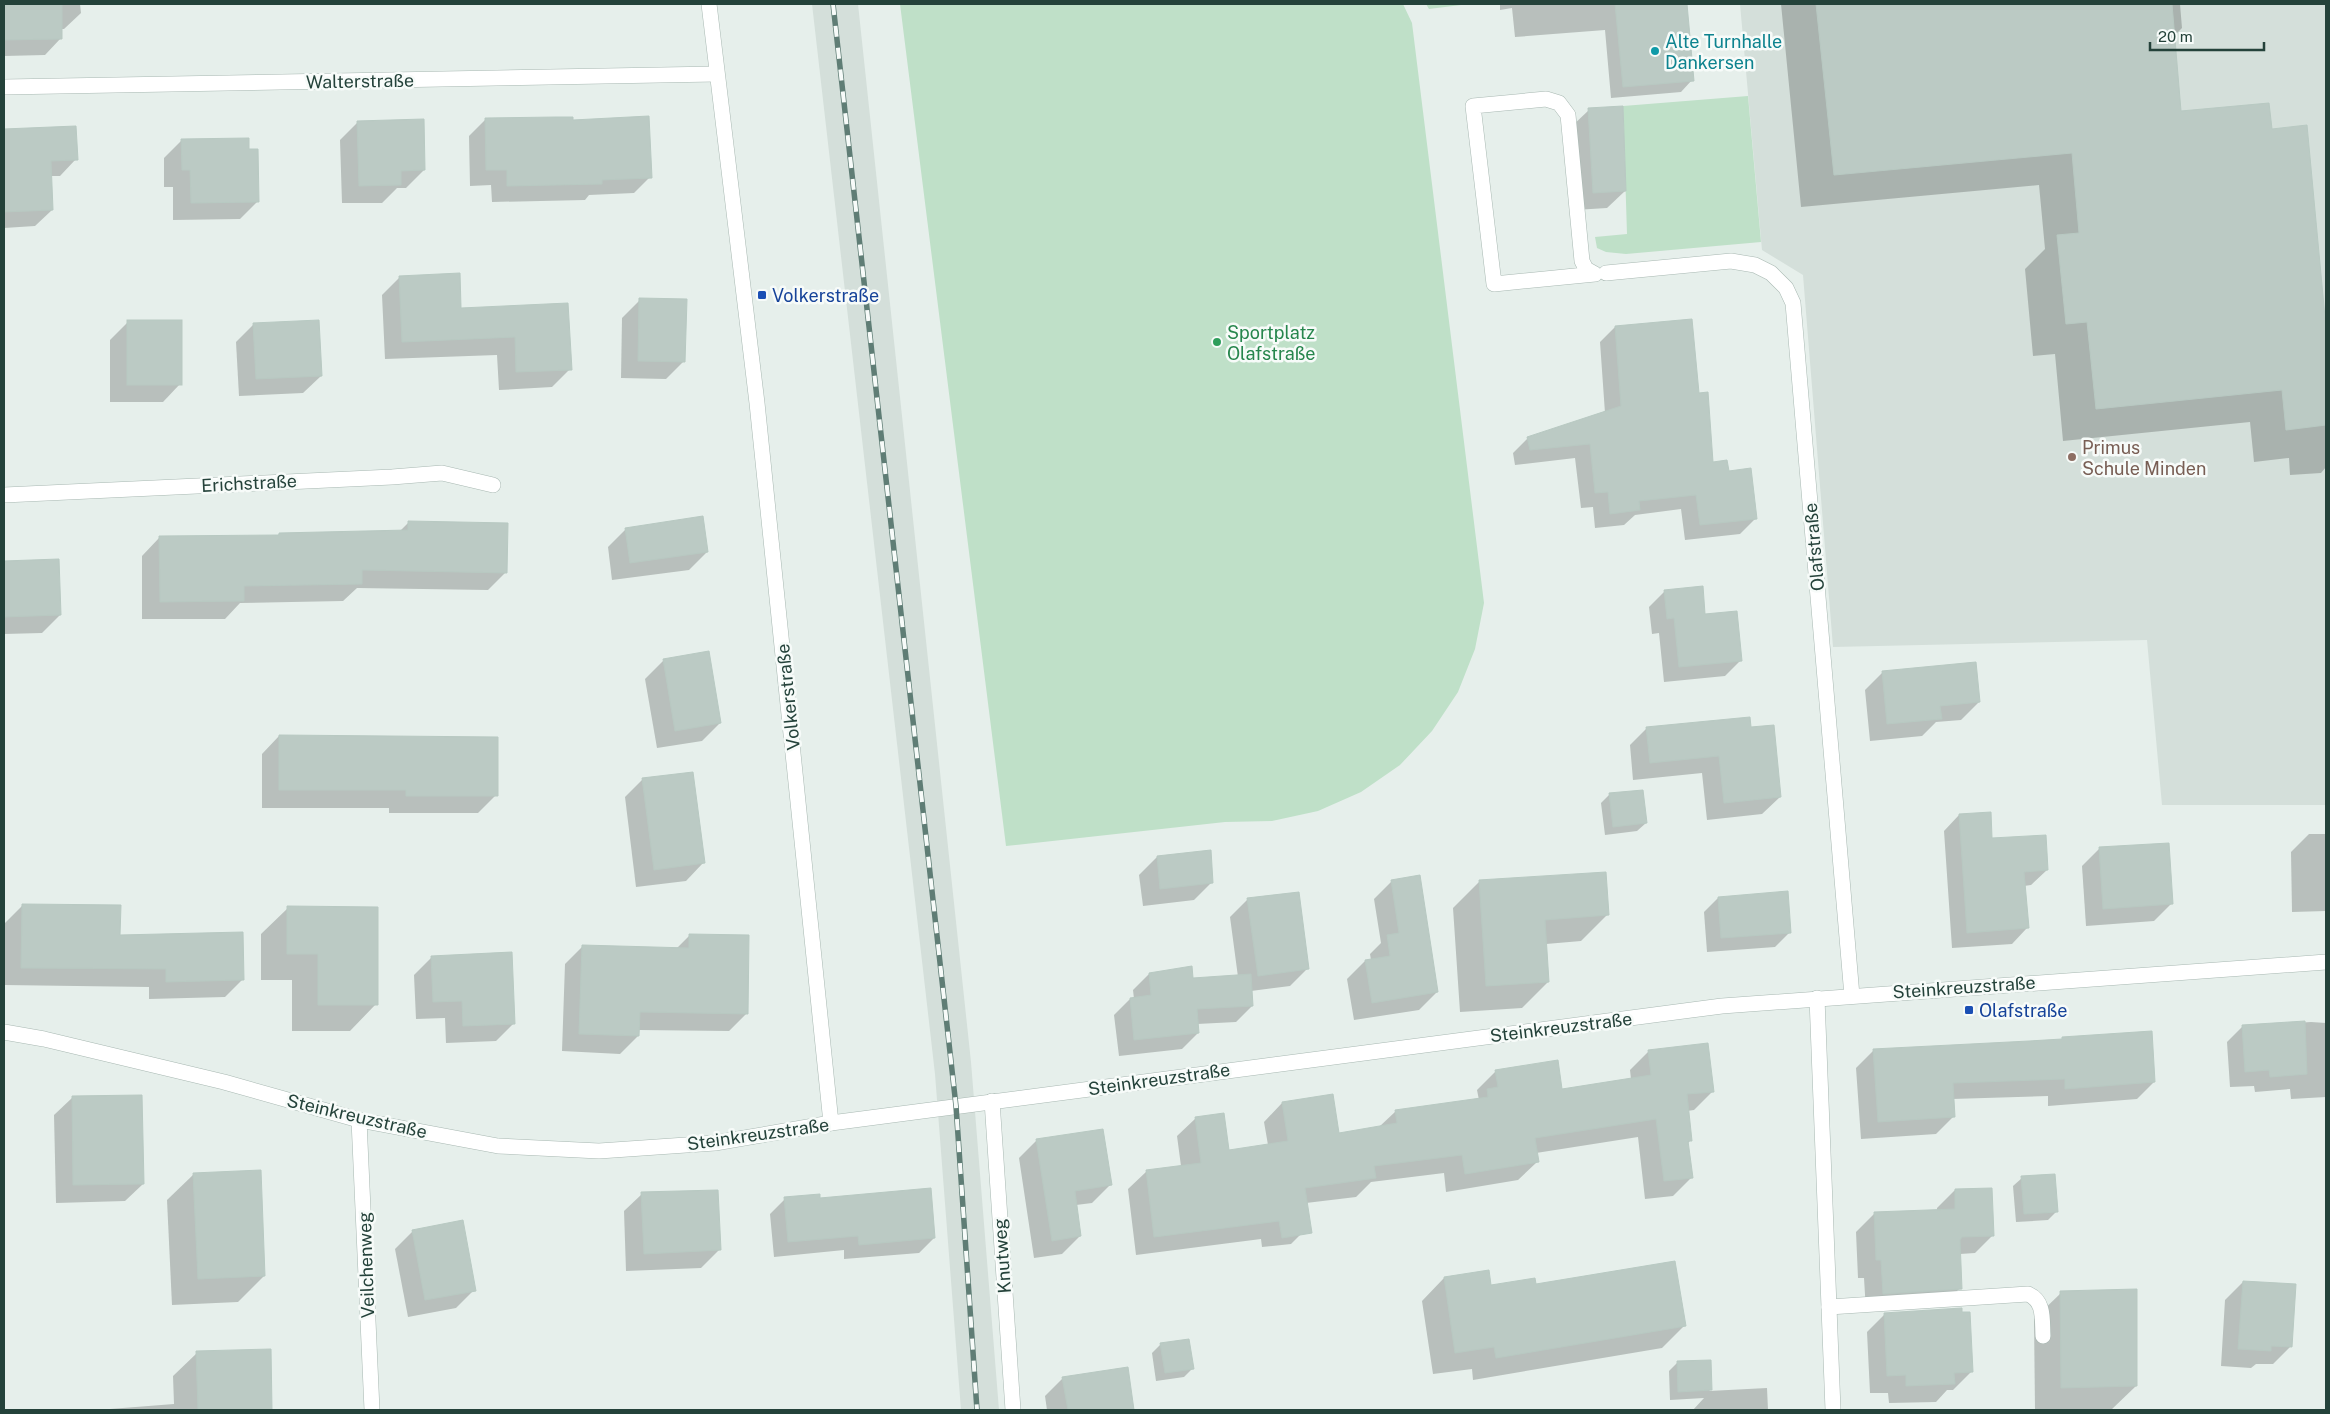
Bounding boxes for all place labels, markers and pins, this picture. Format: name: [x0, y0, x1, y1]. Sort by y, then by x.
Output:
place label: Alte Turnhalle Dankersen: [1665, 31, 1782, 73]
marker: Alte Turnhalle Dankersen: [1649, 45, 1661, 57]
place label: Volkerstraße: [772, 285, 879, 306]
marker: Volkerstraße: [756, 289, 768, 301]
place label: Sportplatz Olafstraße: [1227, 322, 1316, 364]
marker: Sportplatz Olafstraße: [1211, 336, 1223, 348]
place label: Primus Schule Minden: [2082, 437, 2206, 479]
marker: Primus Schule Minden: [2066, 451, 2078, 463]
place label: Olafstraße: [1979, 1000, 2068, 1021]
marker: Olafstraße: [1963, 1004, 1975, 1016]

